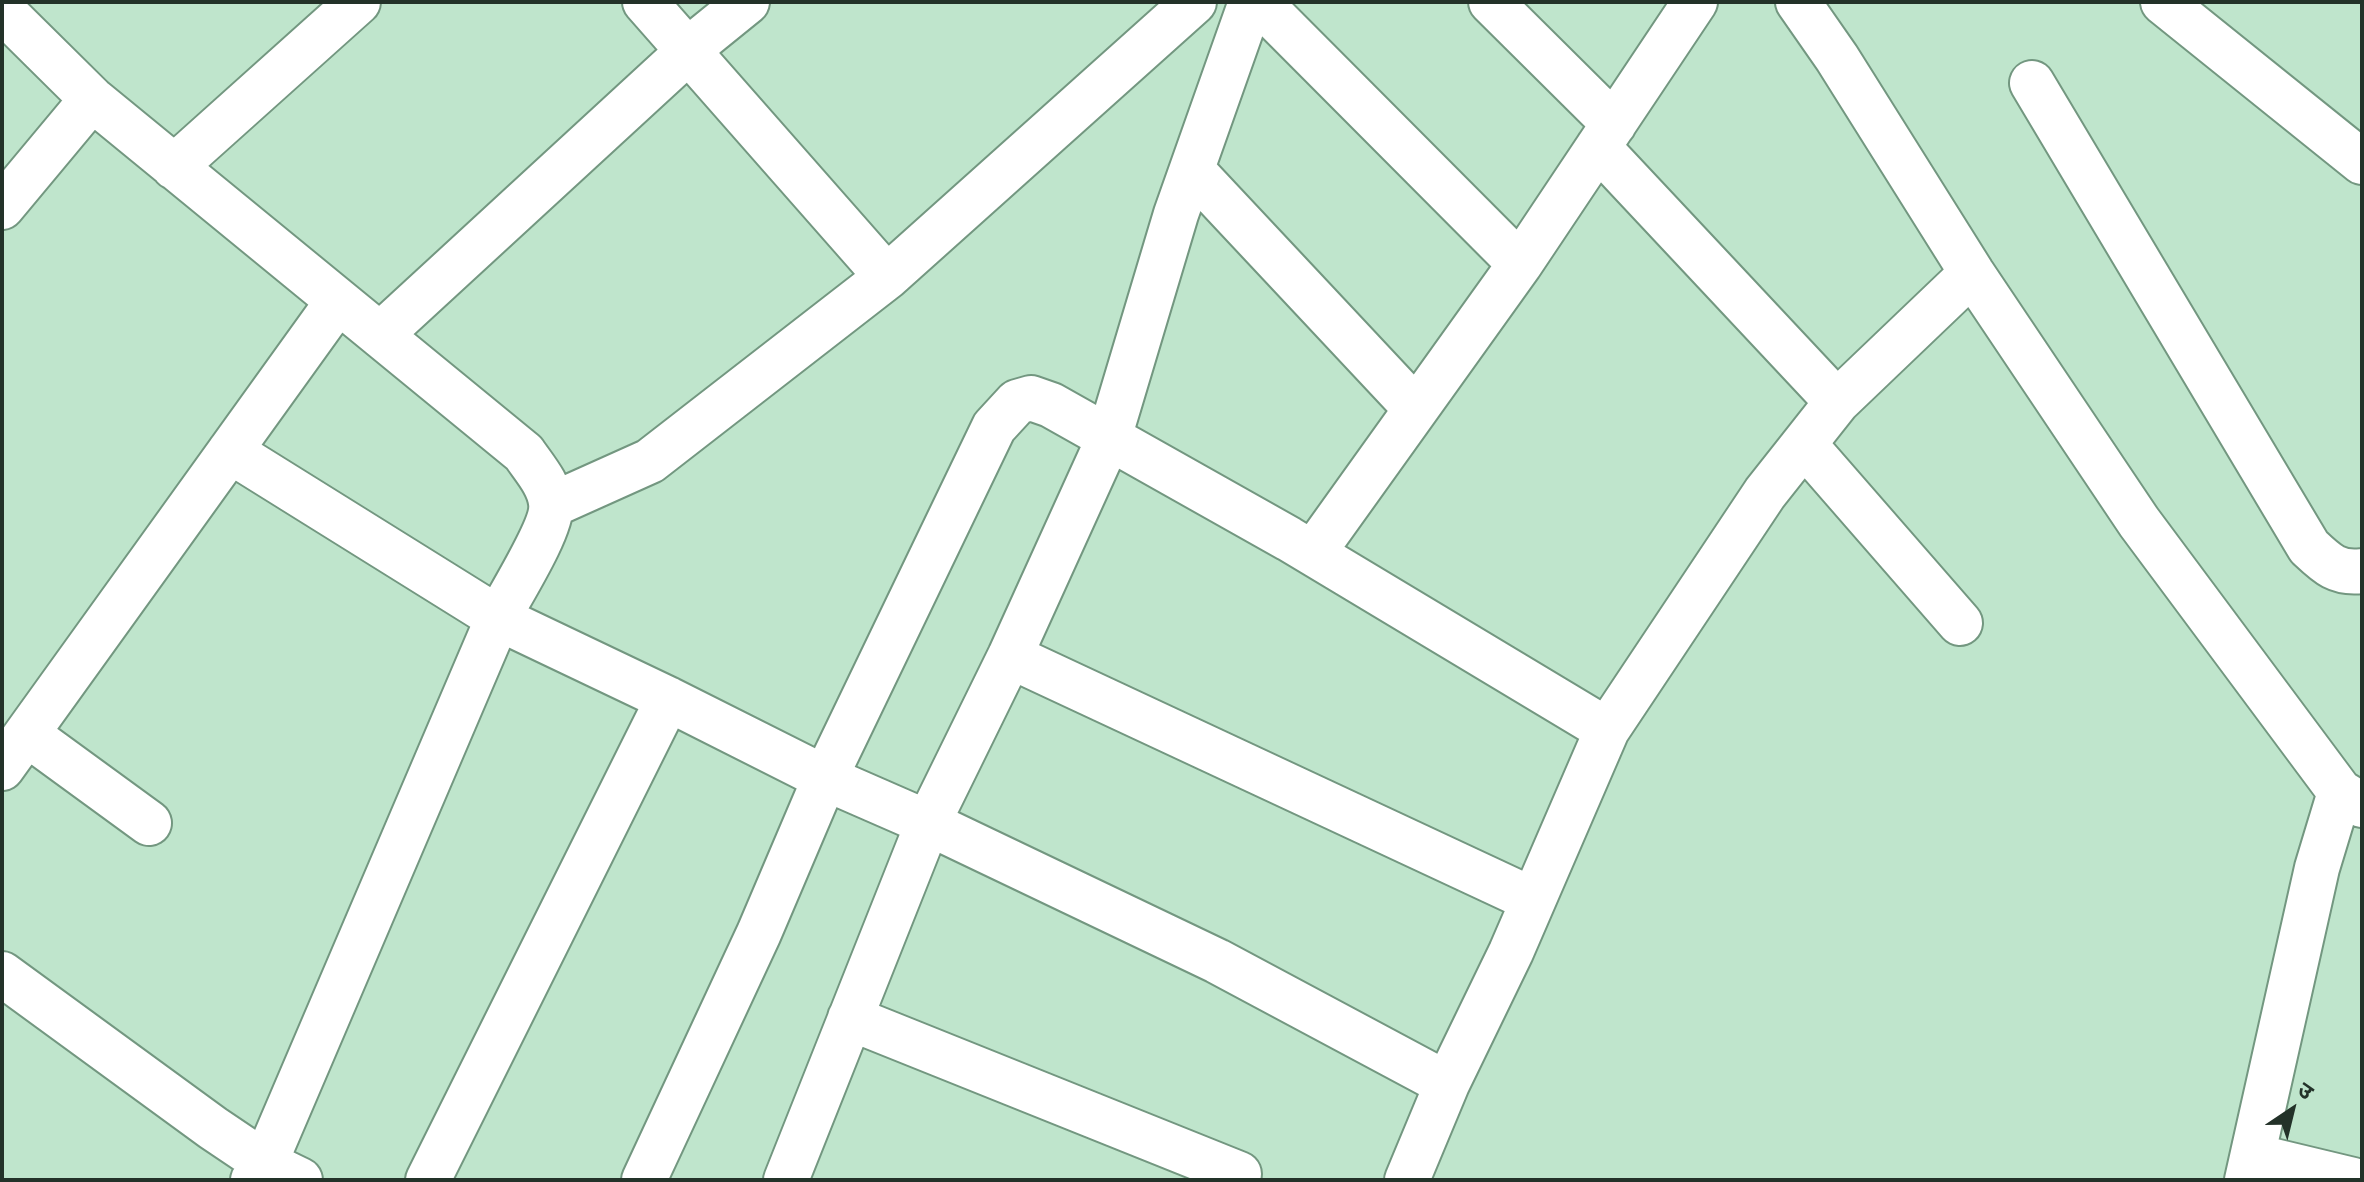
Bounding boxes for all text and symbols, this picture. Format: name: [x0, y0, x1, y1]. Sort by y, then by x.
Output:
north arrow: [2252, 1070, 2332, 1150]
text: उ: [2292, 1075, 2319, 1106]

